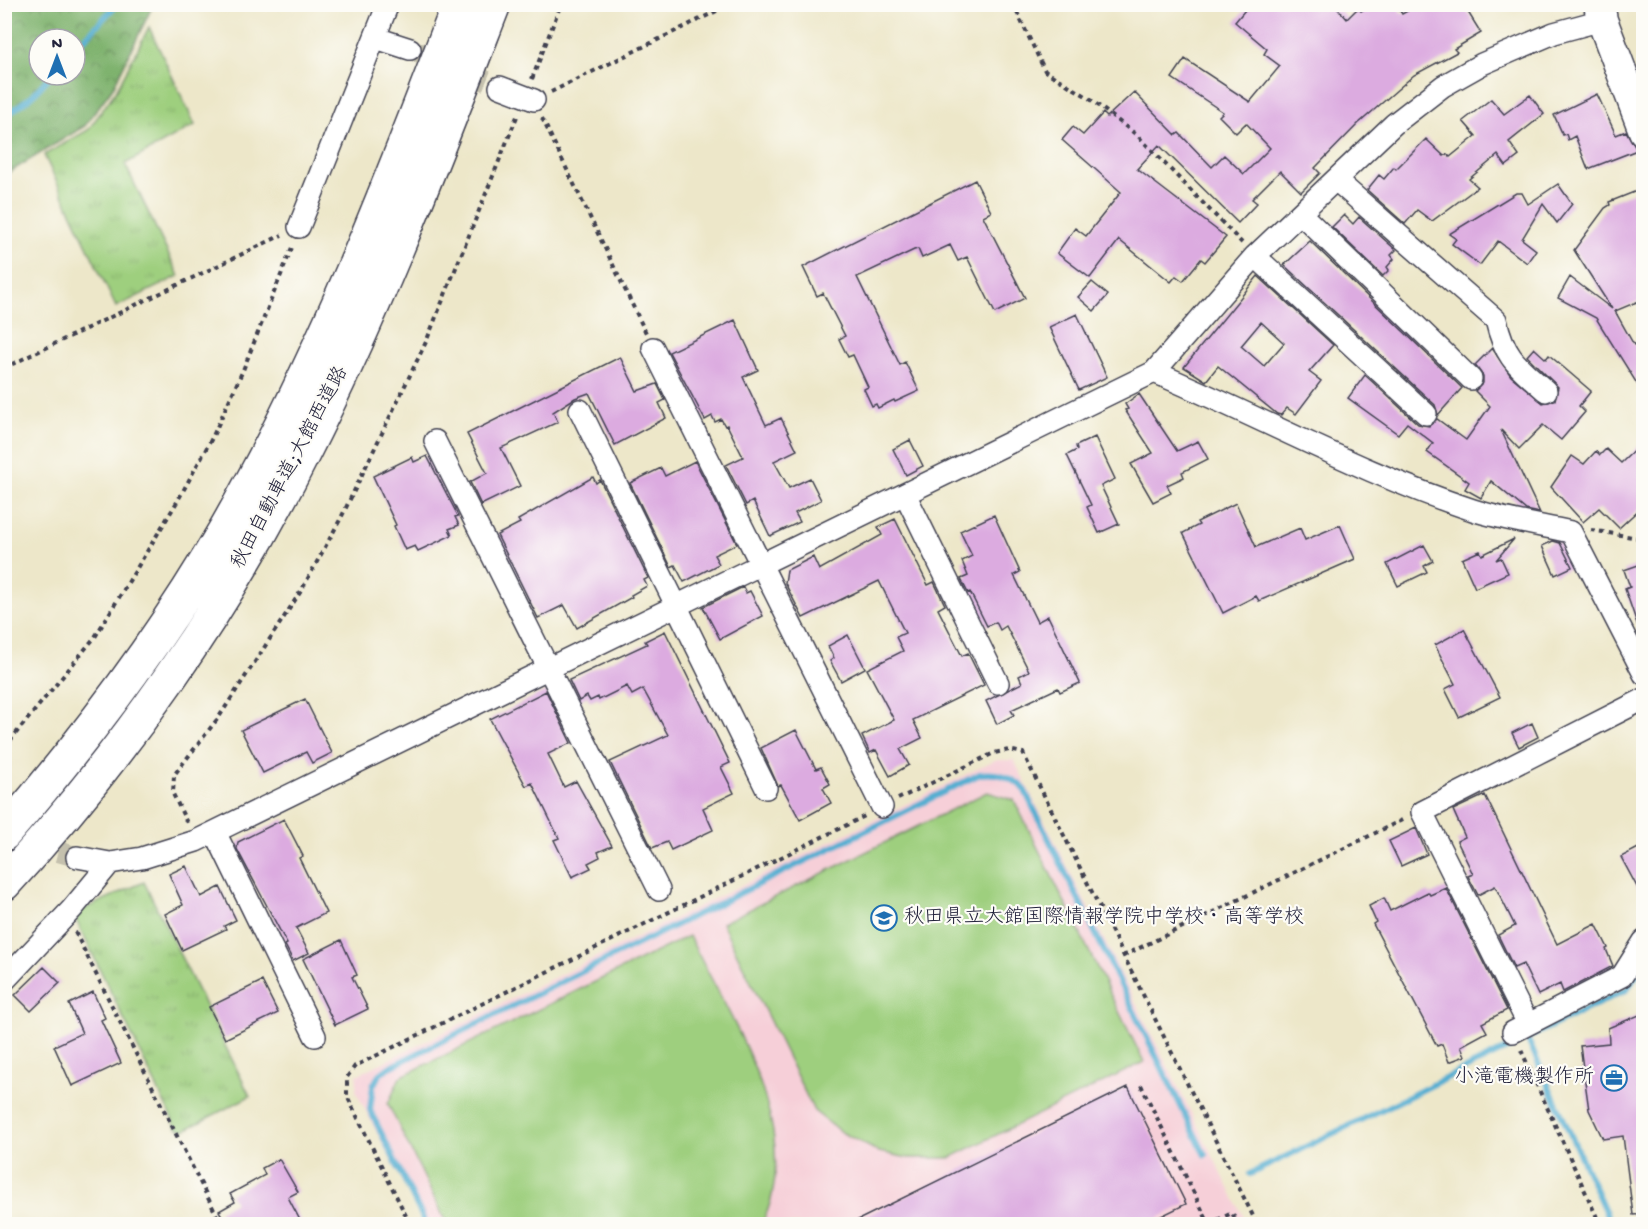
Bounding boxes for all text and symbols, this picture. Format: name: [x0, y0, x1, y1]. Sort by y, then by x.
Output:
north arrow: [27, 27, 87, 87]
text: N: [52, 36, 63, 55]
street label: 秋田自動車道;大館西道路: [226, 362, 354, 573]
school or university icon: 秋田県立大館国際情報学院中学校・高等学校: [869, 903, 899, 933]
place label: 秋田県立大館国際情報学院中学校・高等学校: [904, 905, 1304, 930]
office icon: 小滝電機製作所: [1599, 1063, 1629, 1093]
place label: 小滝電機製作所: [1454, 1065, 1594, 1090]

